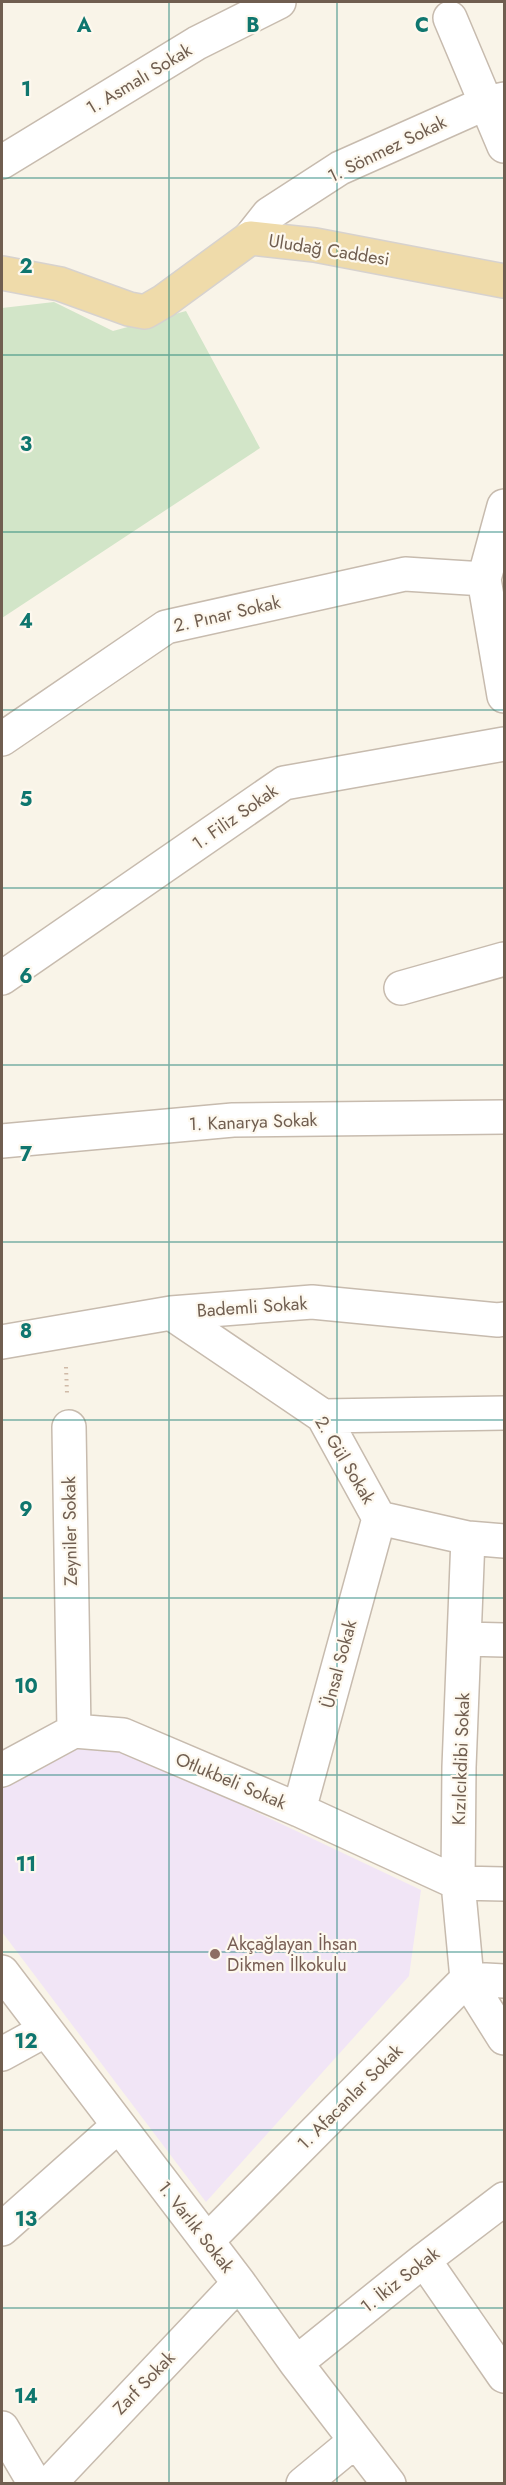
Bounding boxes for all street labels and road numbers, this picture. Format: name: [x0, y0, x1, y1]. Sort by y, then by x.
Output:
street label: 1. Asmalı Sokak: [81, 37, 197, 121]
street label: 1. Sönmez Sokak: [323, 109, 451, 189]
street label: Uludağ Caddesi: [267, 228, 391, 272]
street label: 2. Pınar Sokak: [171, 589, 283, 639]
street label: 1. Filiz Sokak: [187, 778, 283, 856]
street label: 1. Kanarya Sokak: [188, 1107, 318, 1137]
street label: Bademli Sokak: [196, 1290, 308, 1324]
street label: 2. Gül Sokak: [309, 1411, 381, 1509]
street label: Zeyniler Sokak: [56, 1476, 84, 1586]
street label: Ünsal Sokak: [315, 1617, 363, 1711]
street label: Kızılcıkdibi Sokak: [446, 1692, 476, 1826]
street label: Otlukbeli Sokak: [172, 1746, 290, 1816]
street label: 1. Afacanlar Sokak: [291, 2038, 409, 2156]
street label: 1. Varlık Sokak: [152, 2176, 240, 2278]
street label: 1. İkiz Sokak: [355, 2241, 445, 2319]
street label: Zarf Sokak: [107, 2345, 181, 2421]

